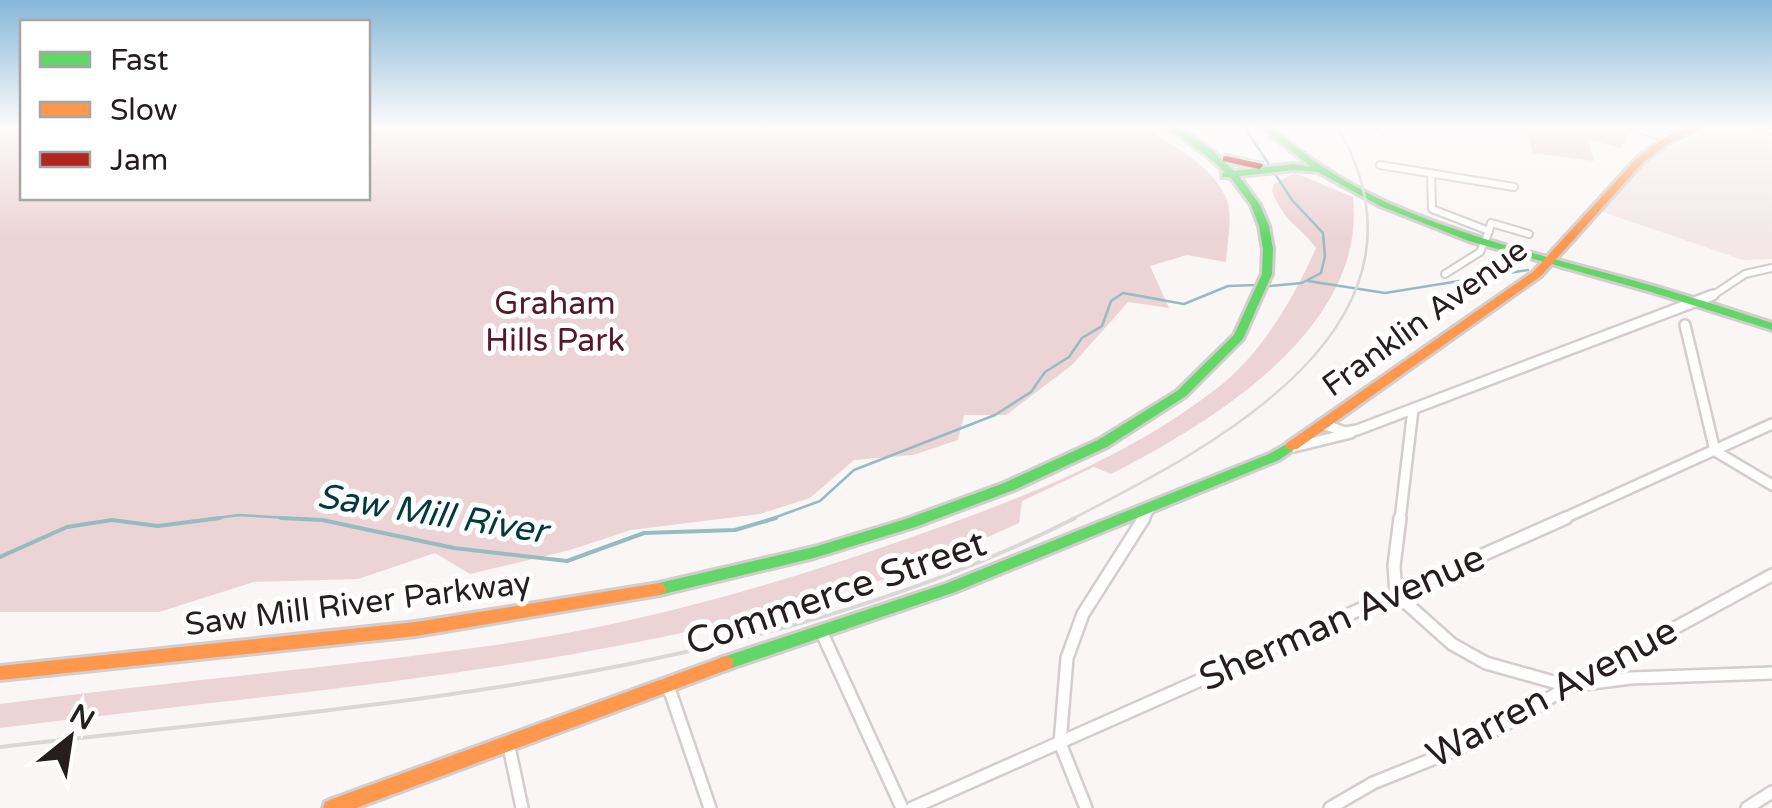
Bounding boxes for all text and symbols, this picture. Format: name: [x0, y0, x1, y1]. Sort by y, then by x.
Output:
legend: [20, 20, 370, 200]
text: Fast: [110, 42, 169, 79]
text: Slow: [110, 92, 178, 129]
text: Jam: [110, 142, 168, 179]
street label: Franklin Avenue: [1315, 231, 1535, 405]
park label: Graham Hills Park: [485, 285, 625, 360]
water label: Saw Mill River: [314, 475, 554, 554]
street label: Commerce Street: [680, 520, 992, 666]
street label: Sherman Avenue: [1192, 534, 1492, 702]
street label: Saw Mill River Parkway: [183, 564, 533, 644]
street label: Warren Avenue: [1419, 608, 1685, 778]
north arrow: [20, 688, 120, 788]
text: N: [64, 697, 100, 738]

